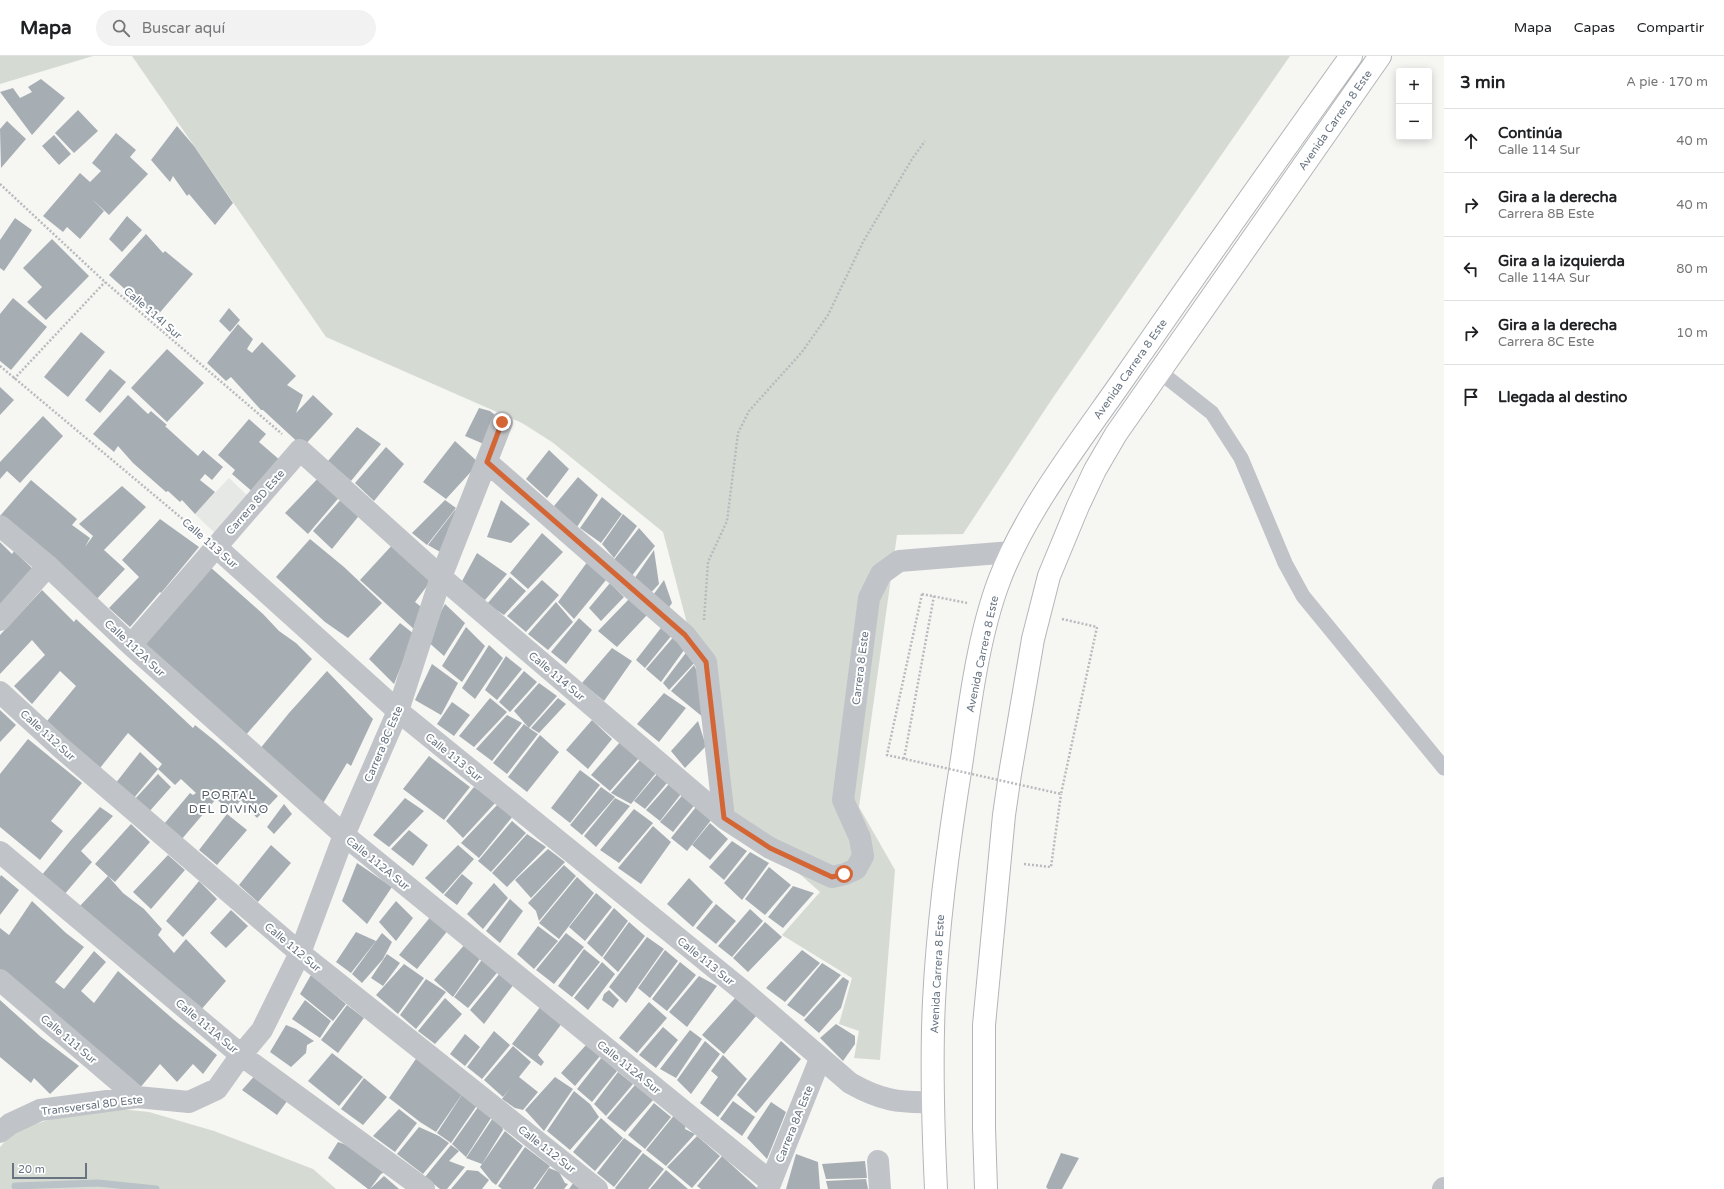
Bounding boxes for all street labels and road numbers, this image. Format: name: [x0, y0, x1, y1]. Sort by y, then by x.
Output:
street label: Avenida Carrera 8 Este: [1296, 68, 1375, 173]
street label: Calle 114I Sur: [121, 285, 185, 343]
street label: Avenida Carrera 8 Este: [1091, 317, 1170, 422]
street label: Carrera 8D Este: [224, 467, 287, 538]
street label: Calle 113 Sur: [179, 516, 241, 572]
street label: Avenida Carrera 8 Este: [964, 595, 1001, 714]
street label: Calle 112A Sur: [102, 617, 168, 680]
street label: Carrera 8 Este: [850, 631, 871, 706]
street label: Calle 114 Sur: [526, 649, 588, 704]
street label: Carrera 8C Este: [362, 704, 405, 784]
street label: Calle 112 Sur: [17, 707, 78, 764]
street label: Calle 113 Sur: [423, 730, 485, 785]
street label: Calle 112A Sur: [343, 834, 413, 893]
street label: Avenida Carrera 8 Este: [928, 914, 947, 1034]
street label: Calle 112 Sur: [262, 920, 324, 975]
street label: Calle 113 Sur: [675, 934, 737, 989]
street label: Calle 111A Sur: [173, 996, 241, 1057]
street label: Calle 111 Sur: [38, 1012, 100, 1067]
street label: Calle 112A Sur: [594, 1038, 664, 1097]
street label: Carrera 8A Este: [773, 1084, 816, 1165]
street label: Transversal 8D Este: [41, 1093, 144, 1118]
street label: Calle 112 Sur: [515, 1123, 579, 1176]

